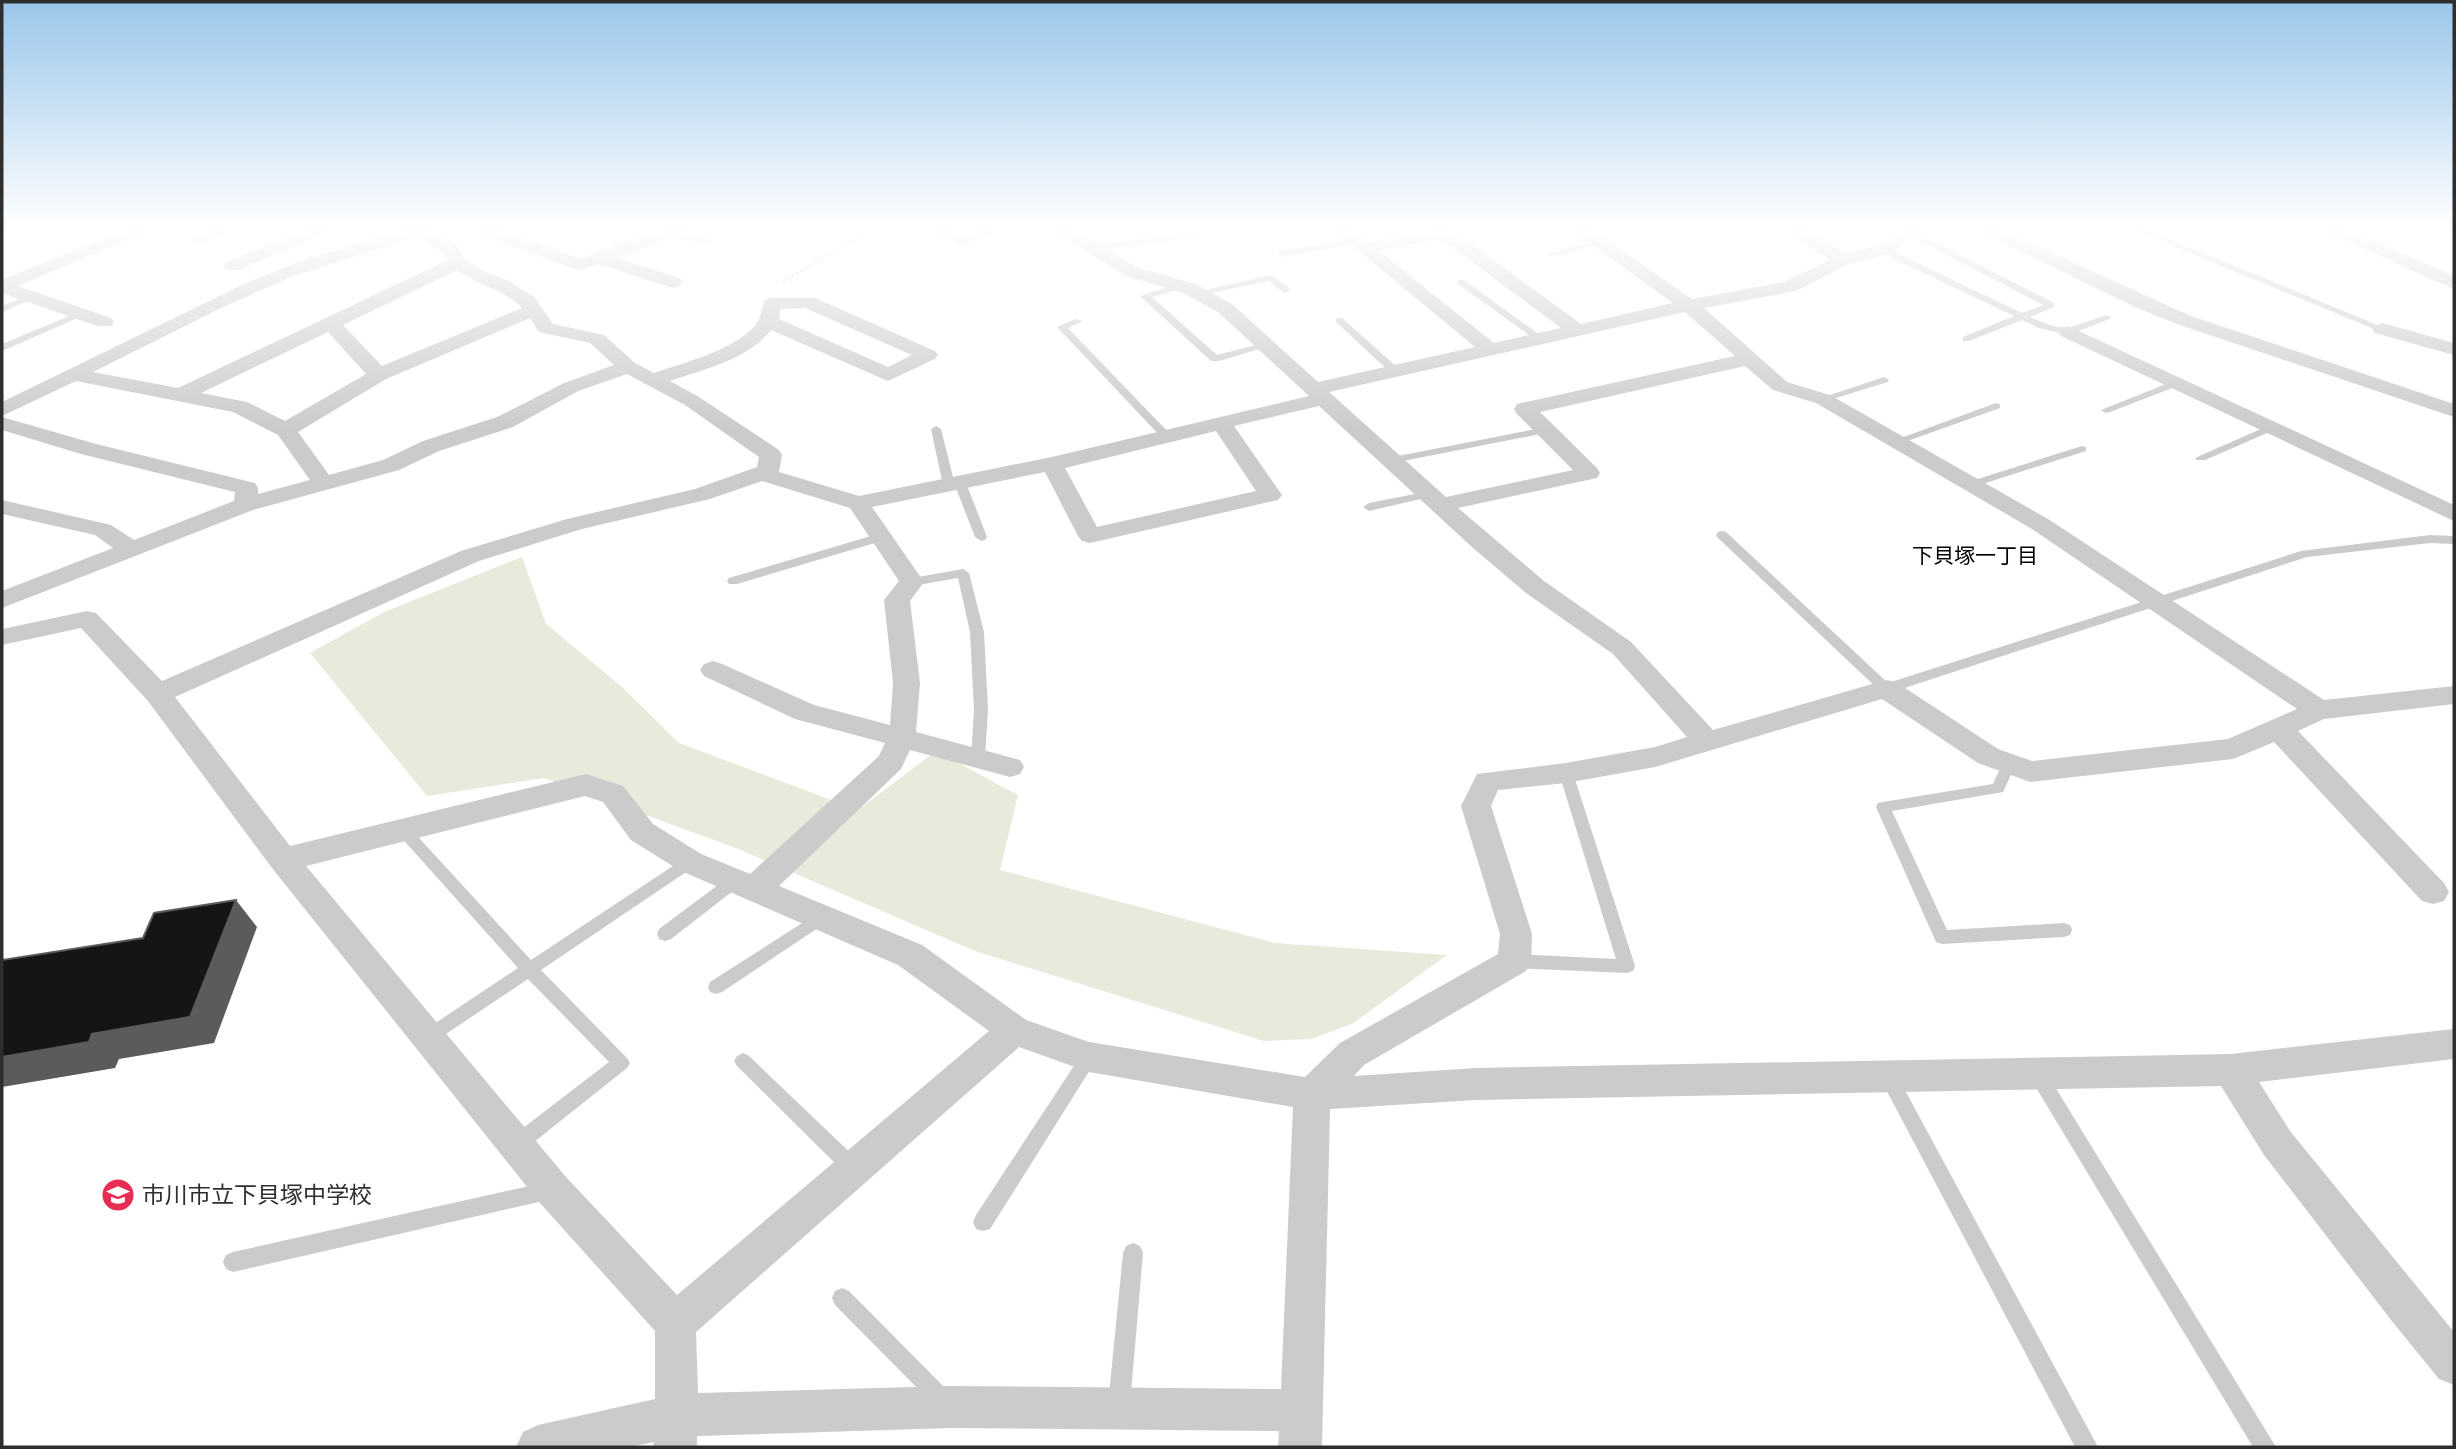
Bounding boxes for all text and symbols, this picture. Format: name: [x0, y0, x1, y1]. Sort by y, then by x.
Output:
district label: 下貝塚一丁目: [1912, 544, 2038, 568]
school or university icon: 市川市立下貝塚中学校: [99, 1176, 137, 1214]
place label: 市川市立下貝塚中学校: [142, 1182, 372, 1209]

